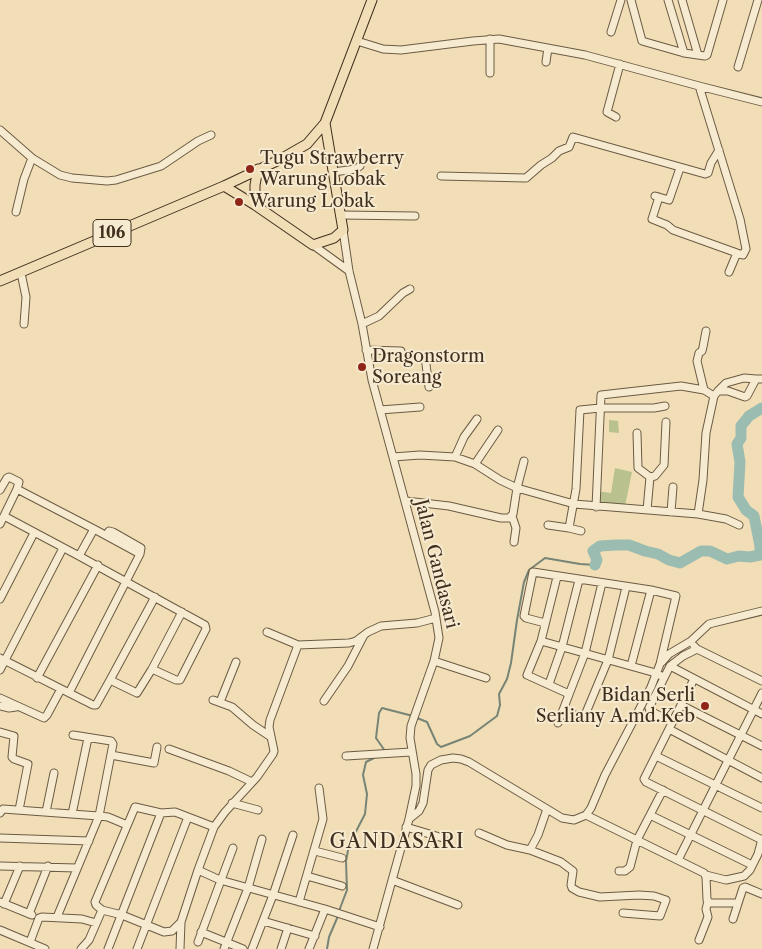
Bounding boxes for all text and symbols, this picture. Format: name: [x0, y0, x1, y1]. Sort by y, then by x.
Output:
place label: Tugu Strawberry Warung Lobak: [260, 148, 404, 190]
marker: Tugu Strawberry Warung Lobak: [244, 163, 256, 175]
place label: Warung Lobak: [249, 191, 374, 213]
marker: Warung Lobak: [233, 196, 245, 208]
road number: 106: [93, 220, 131, 247]
place label: Dragonstorm Soreang: [372, 346, 485, 388]
marker: Dragonstorm Soreang: [356, 361, 368, 373]
street label: Jalan Gandasari: [409, 497, 463, 631]
place label: Bidan Serli Serliany A.md.Keb: [536, 685, 695, 728]
marker: Bidan Serli Serliany A.md.Keb: [699, 700, 711, 712]
district label: GANDASARI: [328, 830, 466, 854]

